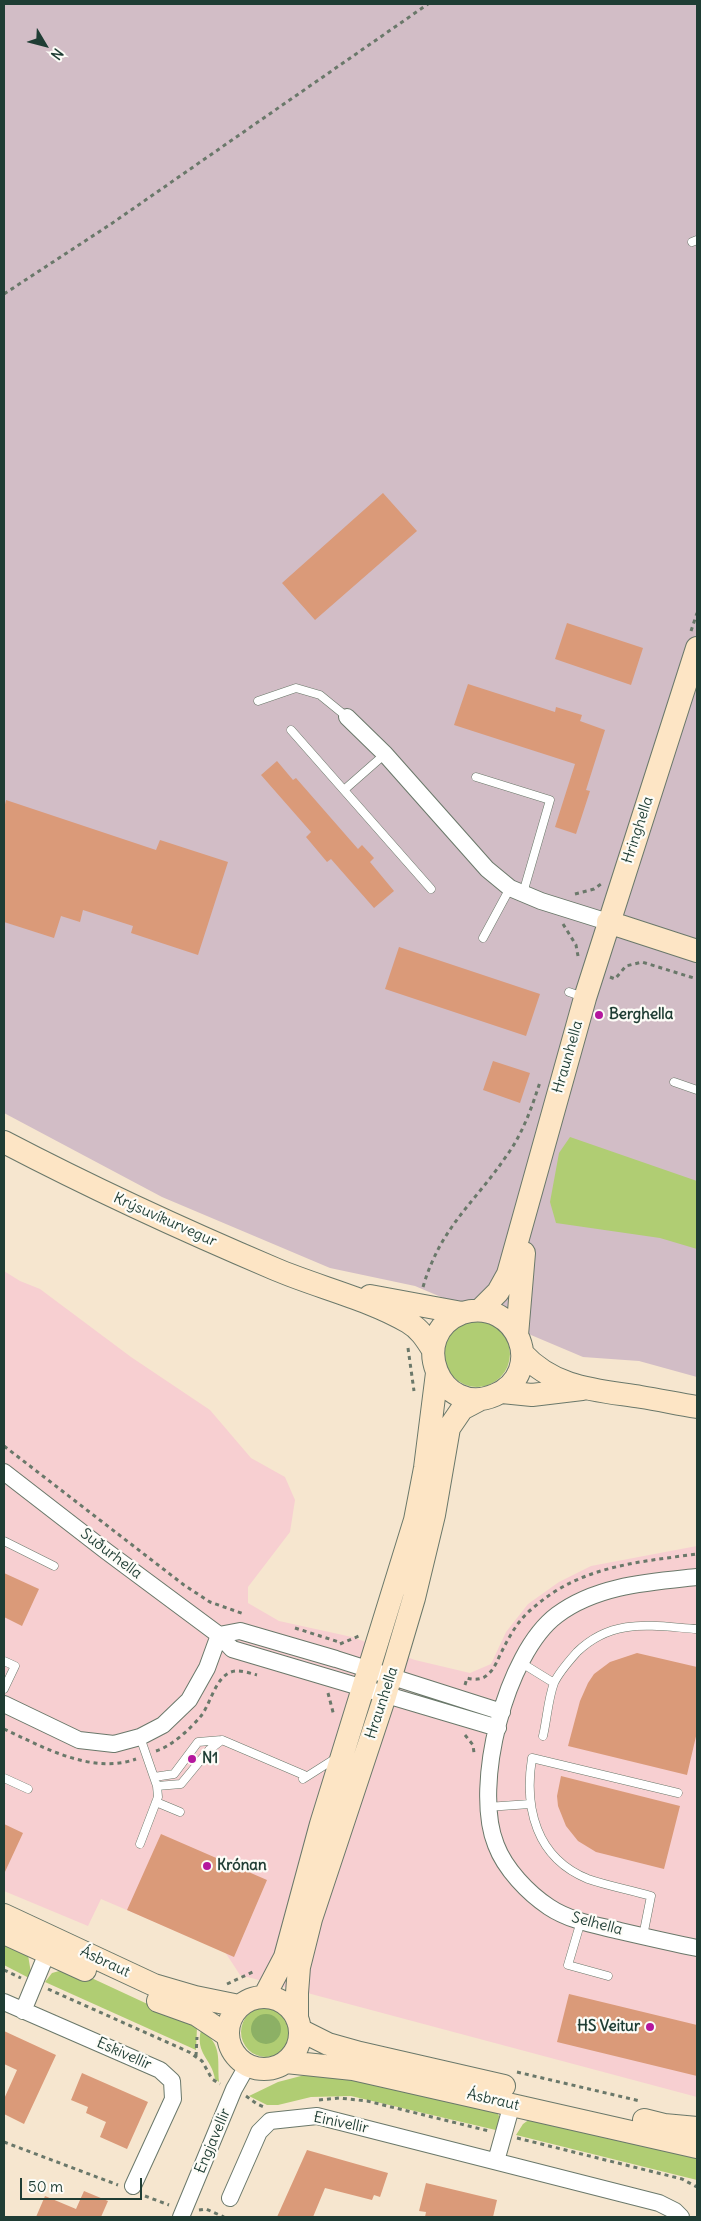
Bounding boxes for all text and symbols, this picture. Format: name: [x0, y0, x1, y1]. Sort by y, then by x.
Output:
north arrow: [20, 20, 70, 70]
text: N: [47, 45, 67, 63]
street label: Hringhella: [619, 794, 657, 866]
place label: Berghella: [609, 1006, 673, 1024]
marker: Berghella: [593, 1009, 605, 1021]
street label: Hraunhella: [549, 1019, 587, 1095]
street label: Krýsuvíkurvegur: [111, 1189, 219, 1251]
street label: Suðurhella: [77, 1525, 145, 1583]
street label: Hraunhella: [362, 1665, 402, 1741]
place label: N1: [202, 1750, 218, 1768]
marker: N1: [186, 1753, 198, 1765]
place label: Krónan: [217, 1857, 267, 1875]
marker: Krónan: [201, 1860, 213, 1872]
street label: Selhella: [570, 1909, 624, 1939]
street label: Ásbraut: [77, 1943, 133, 1981]
place label: HS Veitur: [577, 2018, 640, 2036]
marker: HS Veitur: [644, 2021, 656, 2033]
street label: Eskivellir: [94, 2034, 154, 2074]
street label: Ásbraut: [465, 2085, 521, 2115]
street label: Engjavellir: [191, 2106, 235, 2176]
street label: Einivellir: [312, 2108, 370, 2138]
scale bar: [22, 2168, 145, 2200]
text: 50 m: [28, 2177, 63, 2196]

